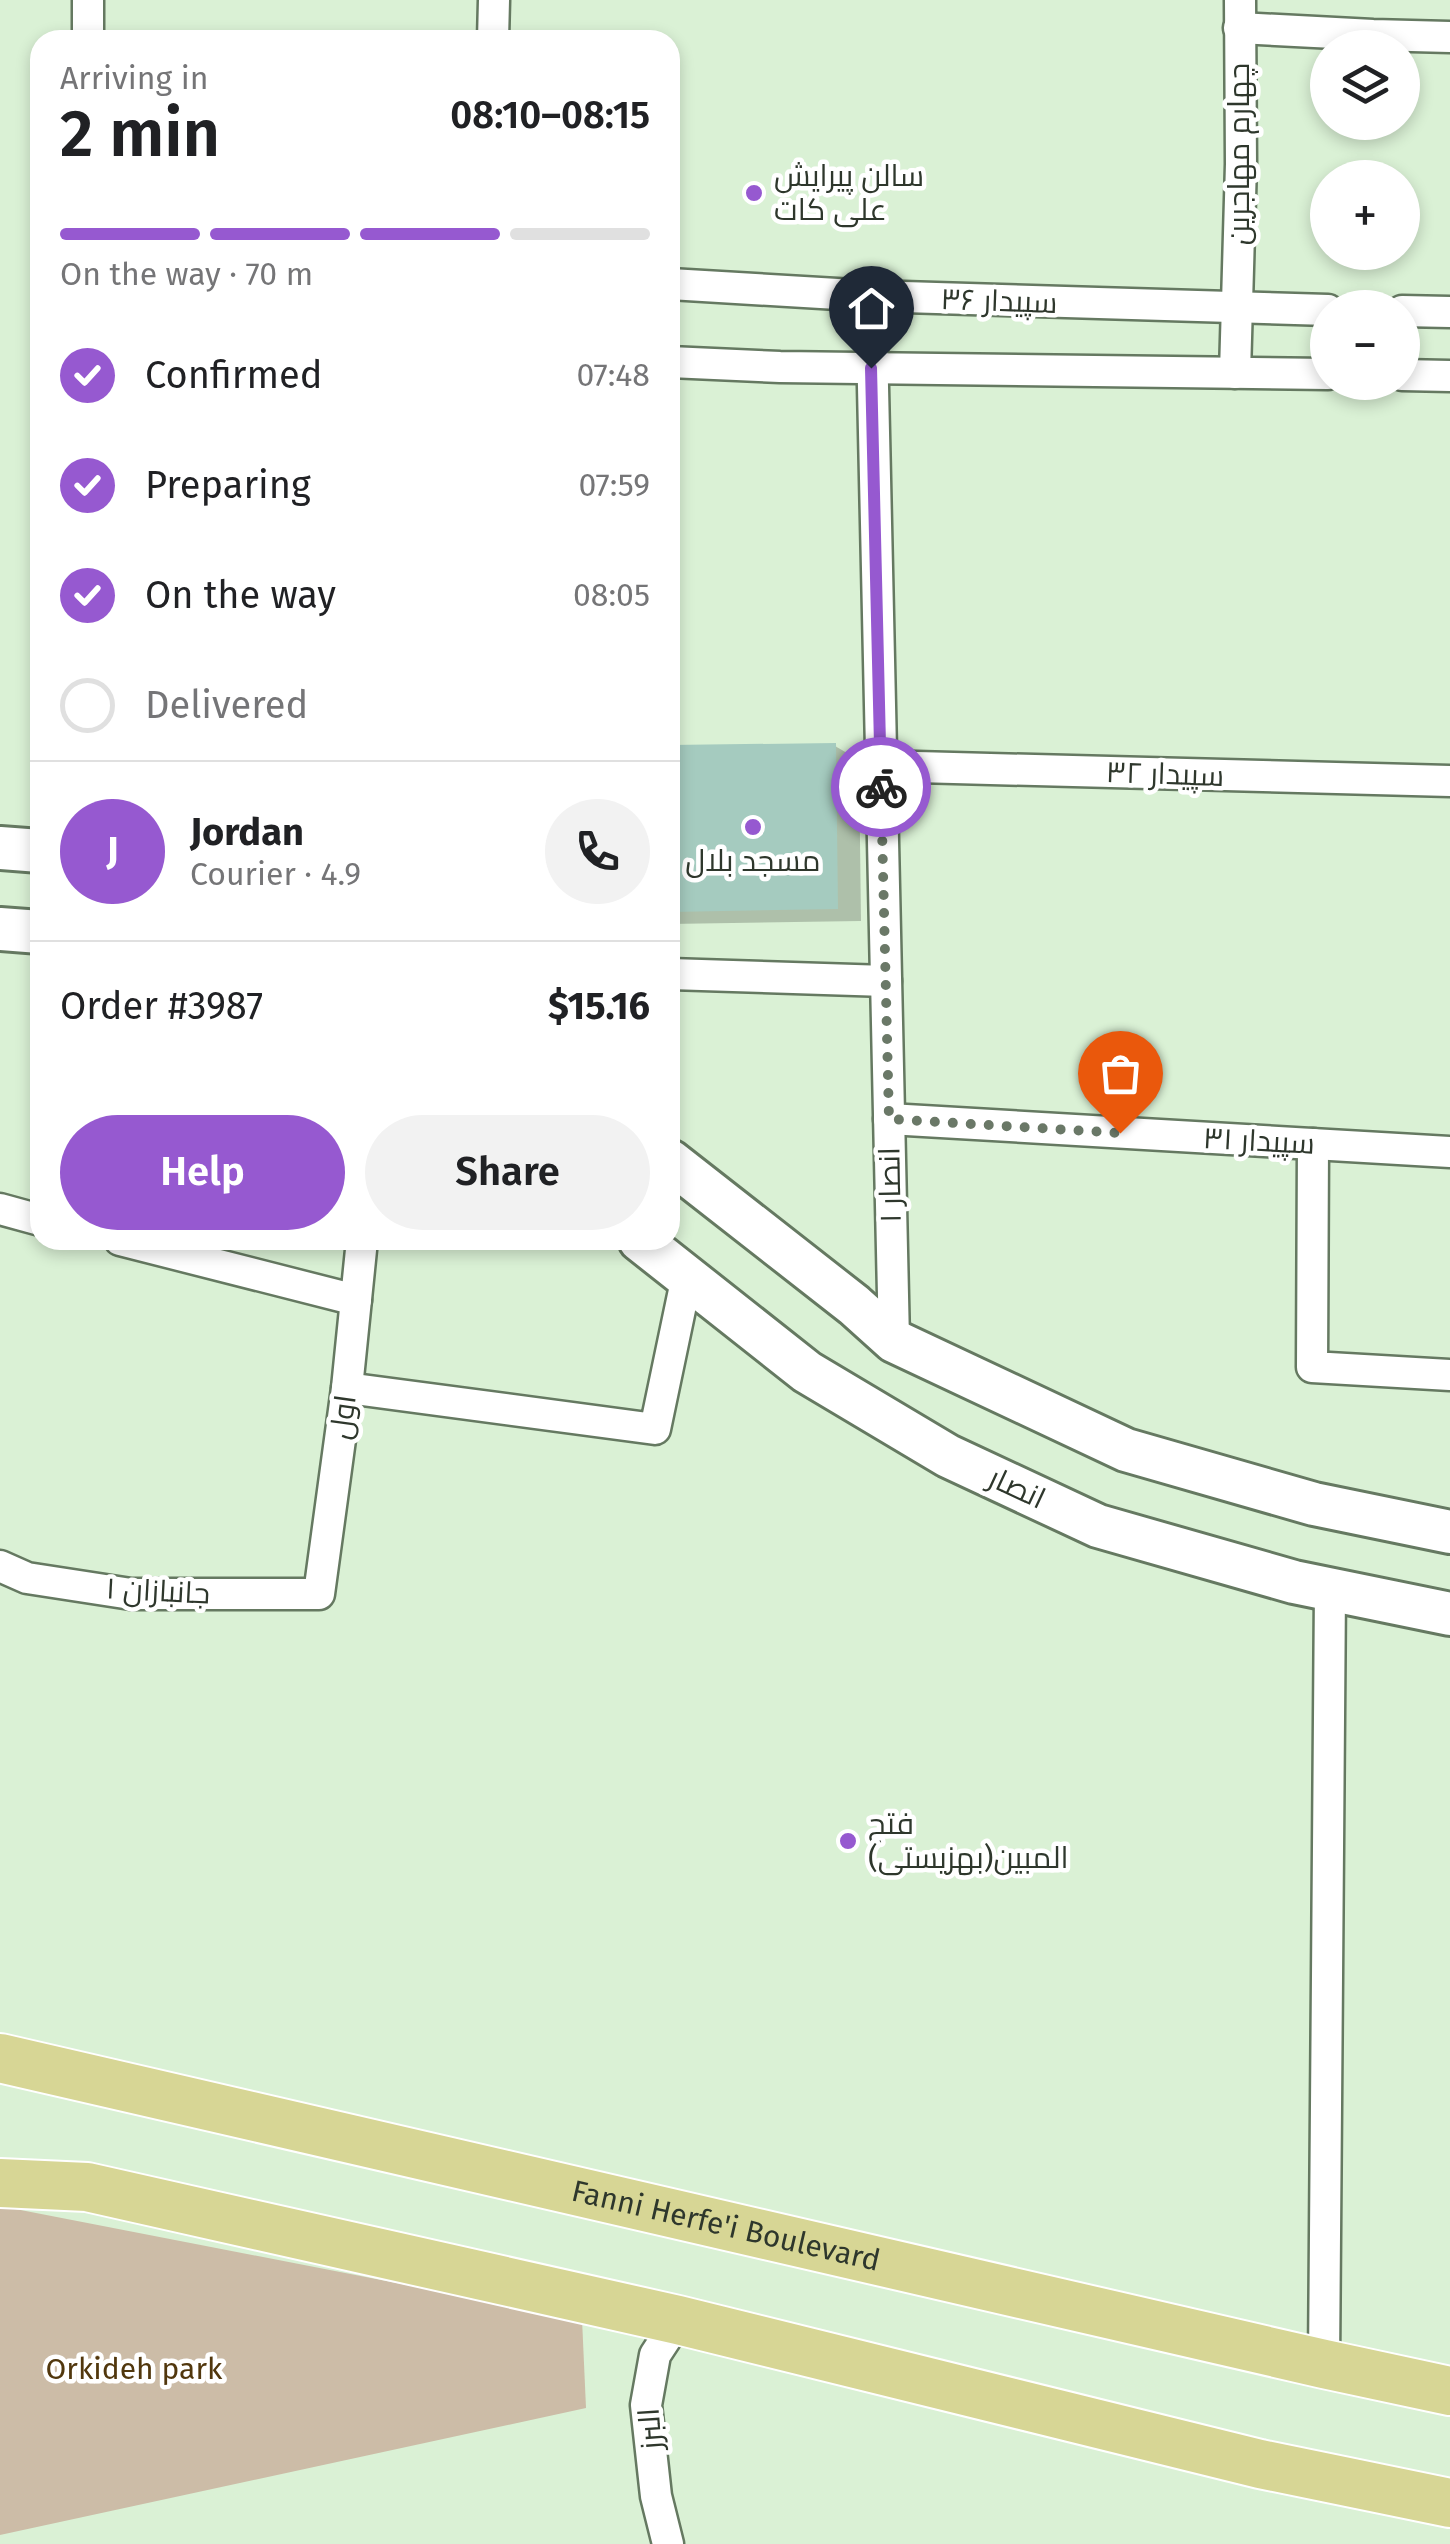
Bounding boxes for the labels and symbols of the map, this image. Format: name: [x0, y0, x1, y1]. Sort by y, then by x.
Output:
street label: چهارم مهاجرین: [1221, 63, 1259, 245]
place label: سالن پیرایش علی کات: [774, 158, 924, 228]
marker: سالن پیرایش علی کات: [743, 182, 765, 204]
pin: [829, 266, 914, 369]
street label: سپیدار ۳۶: [940, 281, 1058, 322]
courier: [831, 737, 931, 837]
street label: سپیدار ۳۲: [1105, 754, 1225, 795]
marker: مسجد بلال: [742, 816, 764, 838]
place label: مسجد بلال: [685, 843, 821, 879]
pin: [1078, 1031, 1163, 1134]
street label: سپیدار ۳۱: [1202, 1120, 1316, 1163]
street label: انصار ۱: [871, 1147, 909, 1223]
street label: اول: [322, 1393, 364, 1441]
street label: انصار: [981, 1458, 1051, 1517]
street label: جانبازان ۱: [105, 1570, 211, 1612]
place label: فتح المبین(بهزیستی): [868, 1806, 1069, 1876]
marker: فتح المبین(بهزیستی): [837, 1830, 859, 1852]
street label: Fanni Herfe'i Boulevard: [568, 2173, 884, 2279]
park label: Orkideh park: [46, 2351, 223, 2387]
street label: البرز: [631, 2407, 670, 2453]

